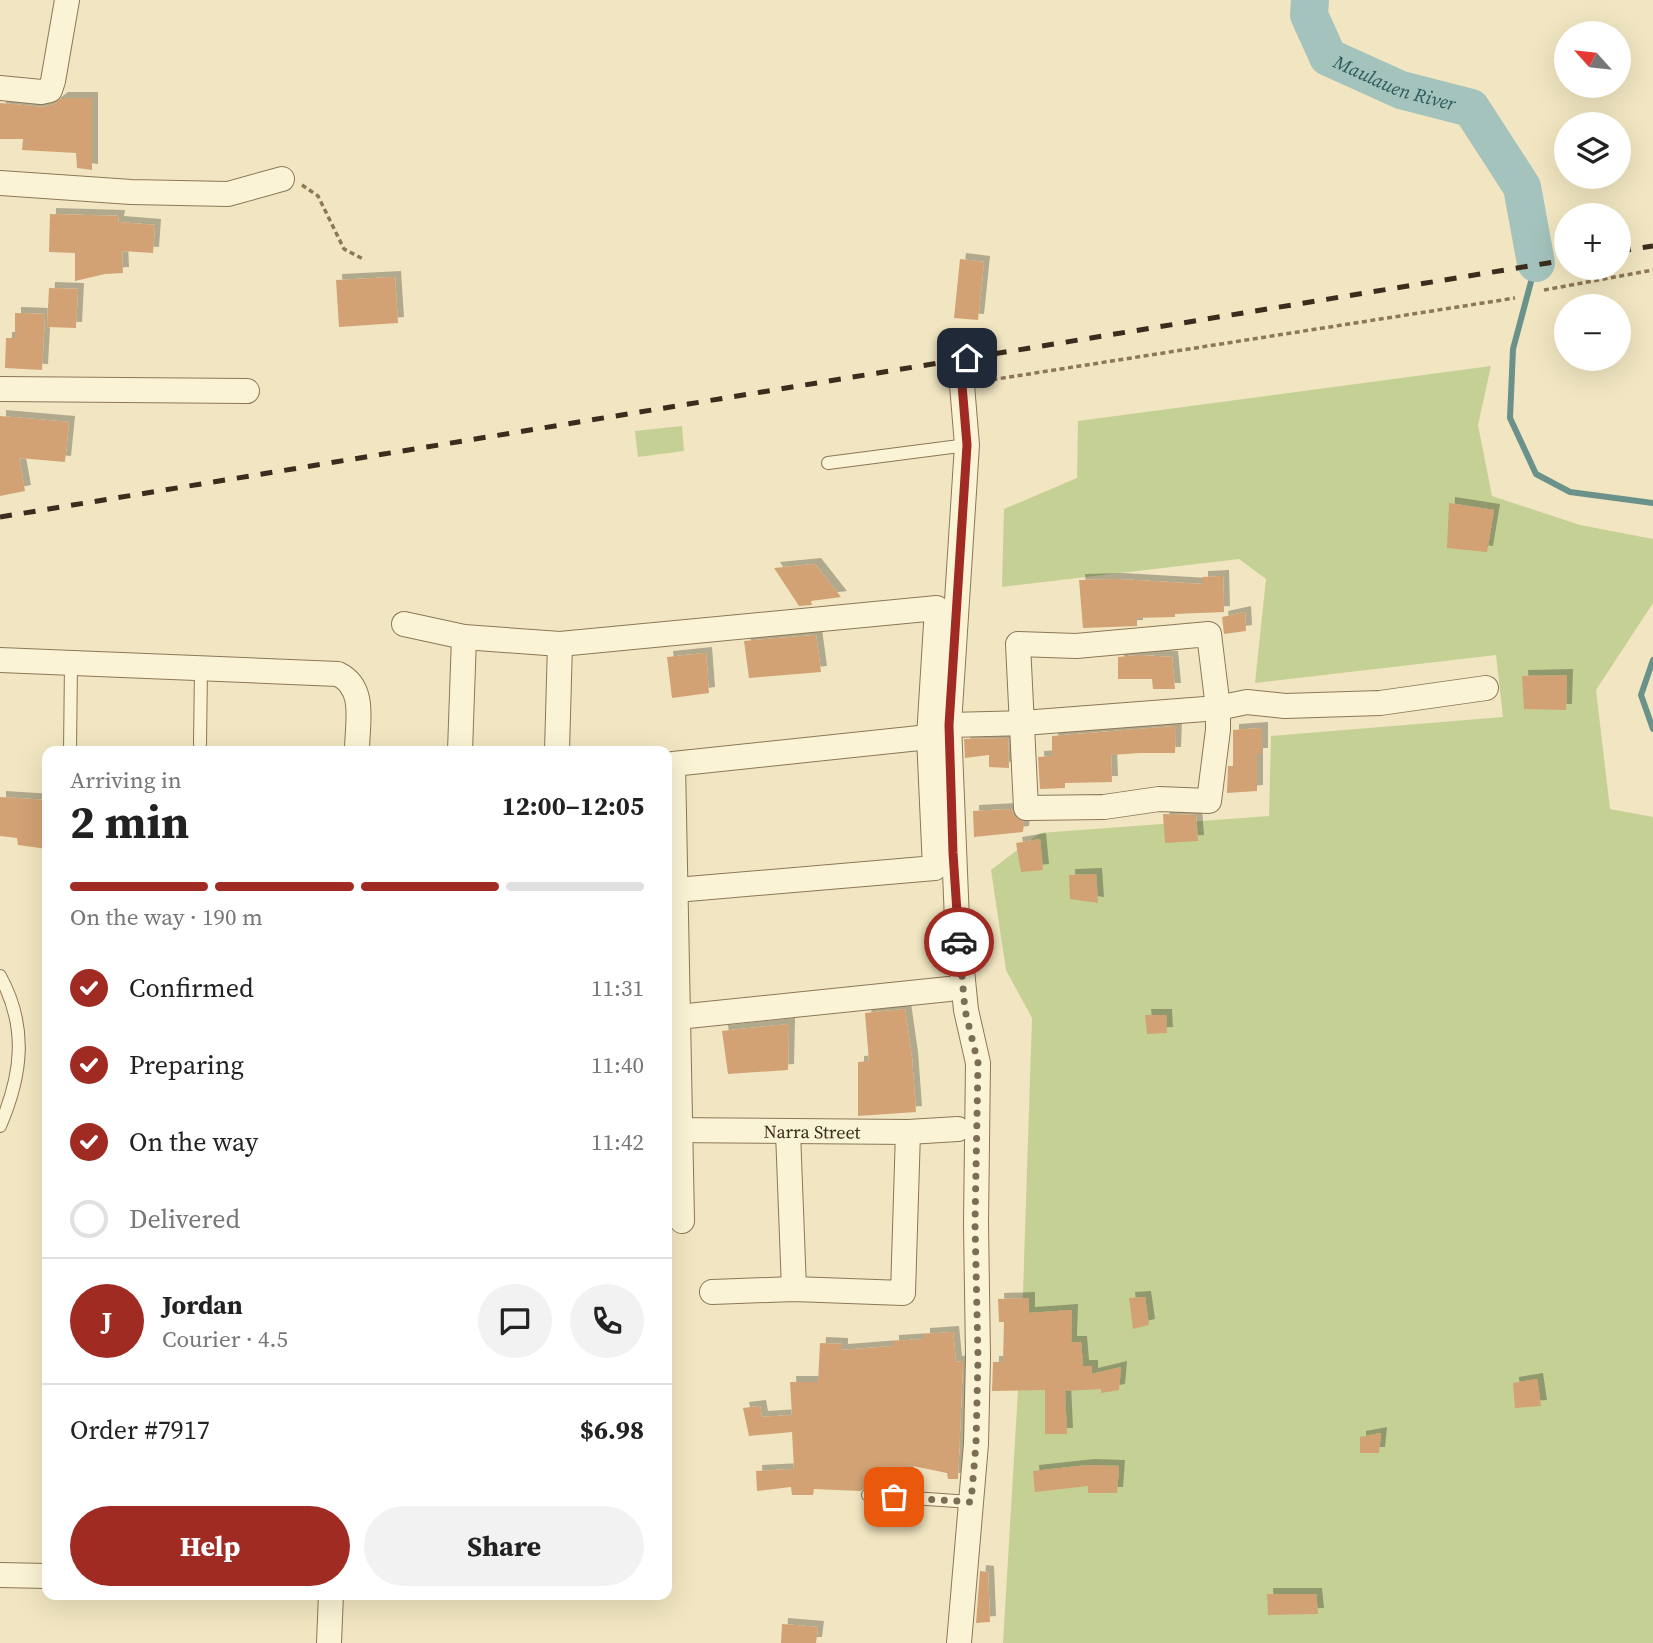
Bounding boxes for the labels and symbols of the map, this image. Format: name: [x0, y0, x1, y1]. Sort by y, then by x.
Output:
north arrow: [1554, 21, 1631, 98]
water label: Maulauen River: [1329, 48, 1460, 117]
pin: [937, 328, 997, 388]
courier: [924, 907, 994, 977]
street label: Narra Street: [763, 1118, 861, 1144]
pin: [864, 1467, 924, 1527]

